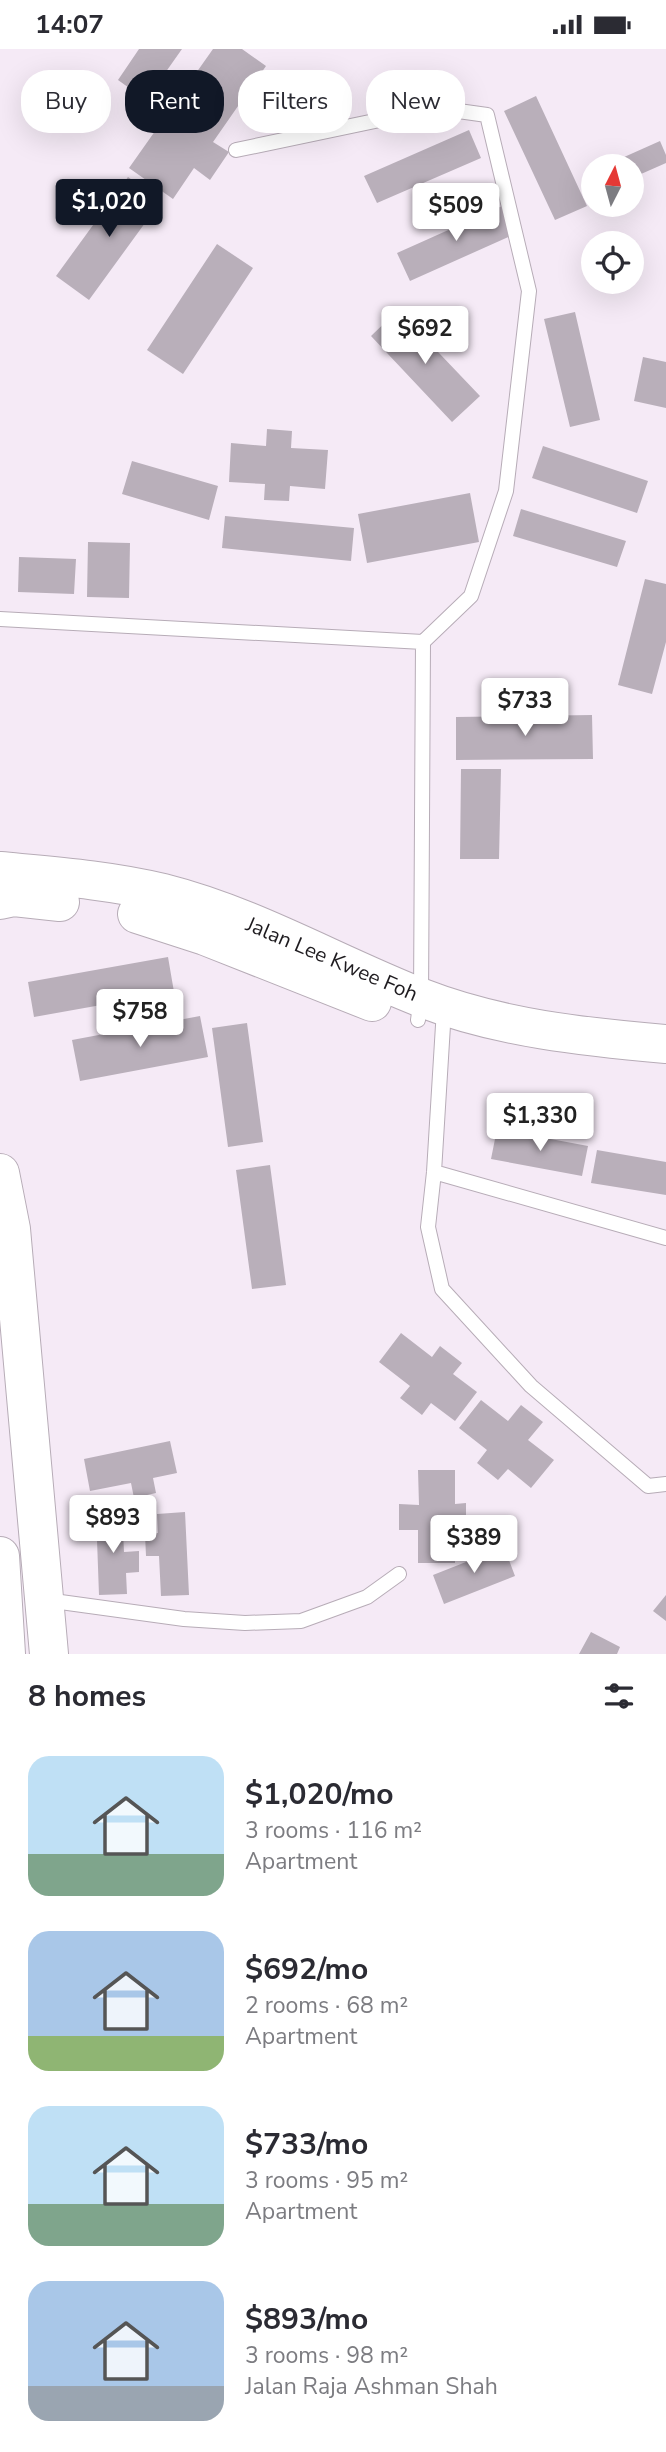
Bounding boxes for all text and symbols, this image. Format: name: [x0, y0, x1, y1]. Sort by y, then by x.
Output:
text: 14:07: [35, 7, 104, 42]
chip: Buy: [21, 70, 111, 133]
chip: Rent: [125, 70, 224, 133]
chip: Filters: [238, 70, 352, 133]
chip: New: [366, 70, 465, 133]
north arrow: [581, 154, 644, 217]
map controls: [581, 154, 644, 294]
pin: $1,020: [52, 179, 166, 239]
pin: $509: [415, 183, 497, 243]
text: $1,020: [72, 186, 146, 217]
text: $509: [428, 190, 484, 221]
button: locate: [581, 231, 644, 294]
pin: $692: [384, 307, 466, 366]
text: $692: [397, 313, 453, 344]
pin: $733: [484, 679, 566, 738]
text: $733: [497, 685, 553, 716]
street label: Jalan Lee Kwee Foh: [241, 910, 422, 1008]
pin: $758: [99, 989, 181, 1049]
text: $758: [112, 996, 168, 1027]
pin: $1,330: [483, 1093, 597, 1153]
text: $1,330: [503, 1100, 577, 1131]
pin: $893: [72, 1495, 154, 1555]
text: $893: [85, 1502, 141, 1533]
pin: $389: [433, 1515, 515, 1575]
text: $389: [446, 1522, 502, 1553]
text: 8 homes: [28, 1676, 146, 1717]
icon: filters: [600, 1677, 638, 1715]
text: $1,020/mo: [245, 1774, 394, 1815]
icon: home: [84, 1784, 168, 1868]
text: 3 rooms · 116 m²: [245, 1815, 422, 1846]
text: Apartment: [245, 1846, 357, 1877]
text: $692/mo: [245, 1949, 368, 1990]
icon: home: [84, 1959, 168, 2043]
text: 2 rooms · 68 m²: [245, 1990, 408, 2021]
text: Apartment: [245, 2021, 357, 2052]
text: $733/mo: [245, 2124, 368, 2165]
icon: home: [84, 2134, 168, 2218]
text: 3 rooms · 95 m²: [245, 2165, 408, 2196]
text: Apartment: [245, 2196, 357, 2227]
text: $893/mo: [245, 2299, 368, 2340]
icon: home: [84, 2309, 168, 2393]
text: 3 rooms · 98 m²: [245, 2340, 408, 2371]
text: Jalan Raja Ashman Shah: [245, 2371, 498, 2402]

